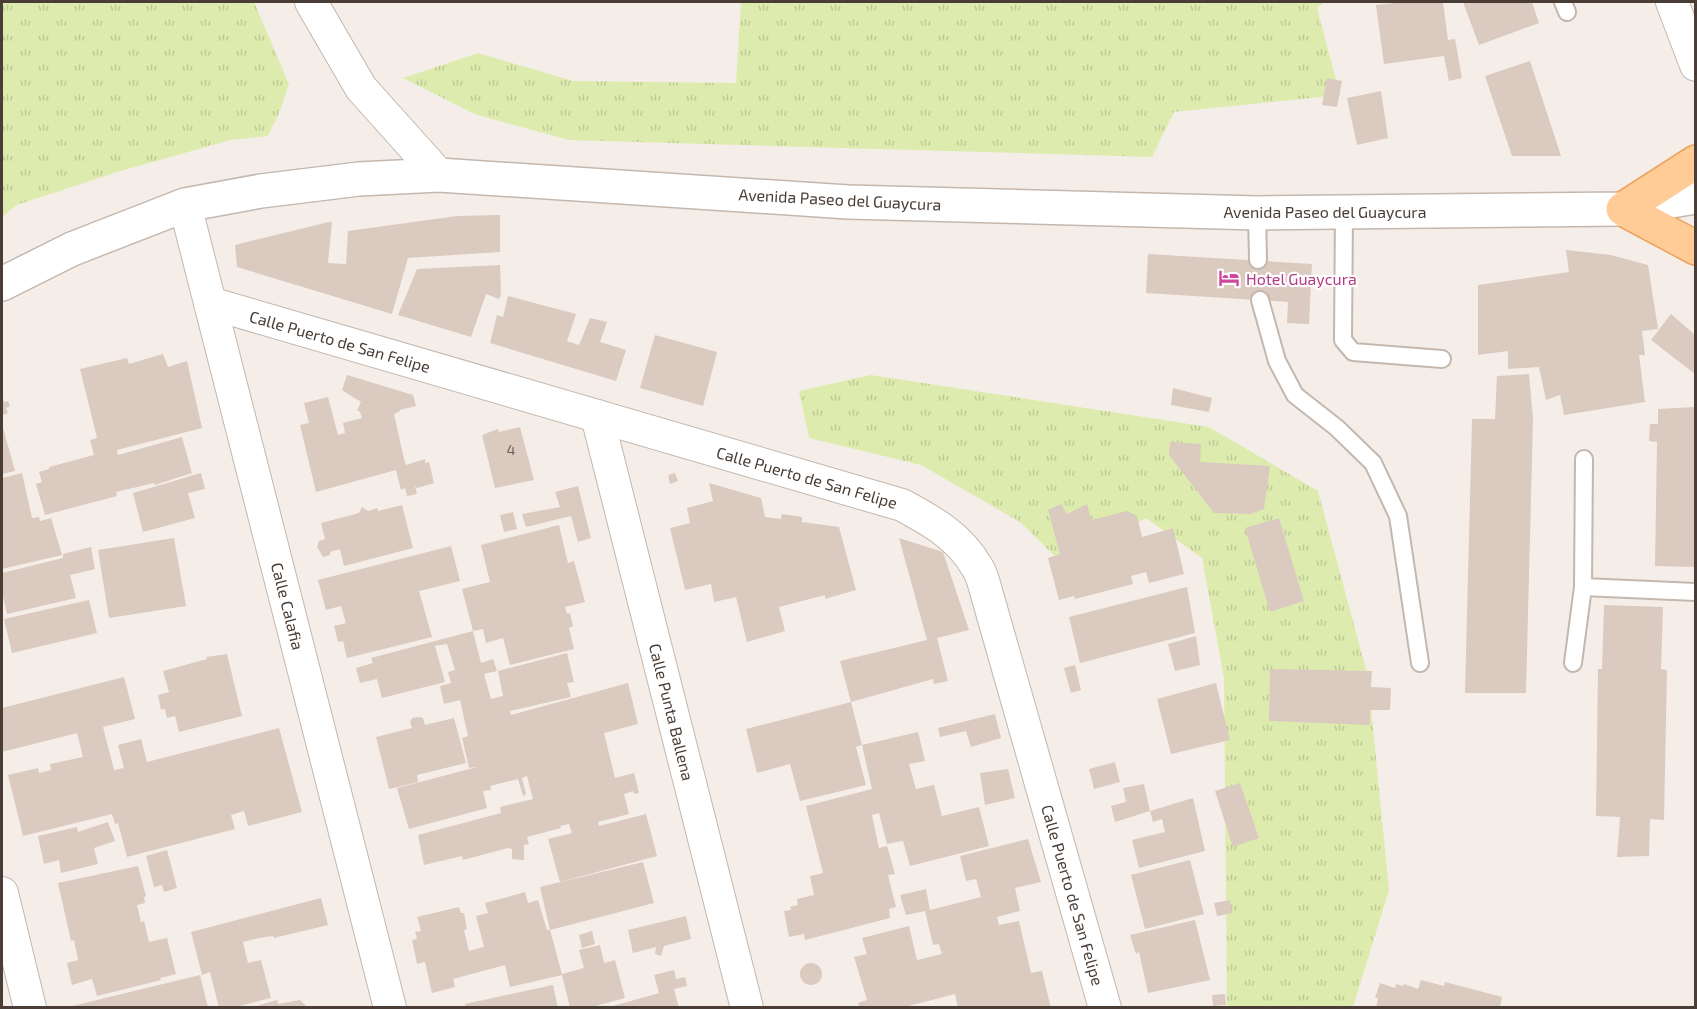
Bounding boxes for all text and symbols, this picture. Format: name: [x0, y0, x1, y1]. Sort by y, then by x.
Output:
street label: Avenida Paseo del Guaycura: [738, 184, 942, 214]
street label: Avenida Paseo del Guaycura: [1223, 202, 1427, 221]
hotel icon: Hotel Guaycura: [1217, 266, 1241, 290]
place label: Hotel Guaycura: [1246, 269, 1357, 288]
street label: Calle Puerto de San Felipe: [247, 306, 433, 376]
house number: 4: [507, 441, 515, 458]
street label: Calle Puerto de San Felipe: [714, 442, 900, 512]
street label: Calle Calafia: [268, 560, 308, 652]
street label: Calle Punta Ballena: [646, 641, 698, 783]
street label: Calle Puerto de San Felipe: [1038, 802, 1108, 988]

